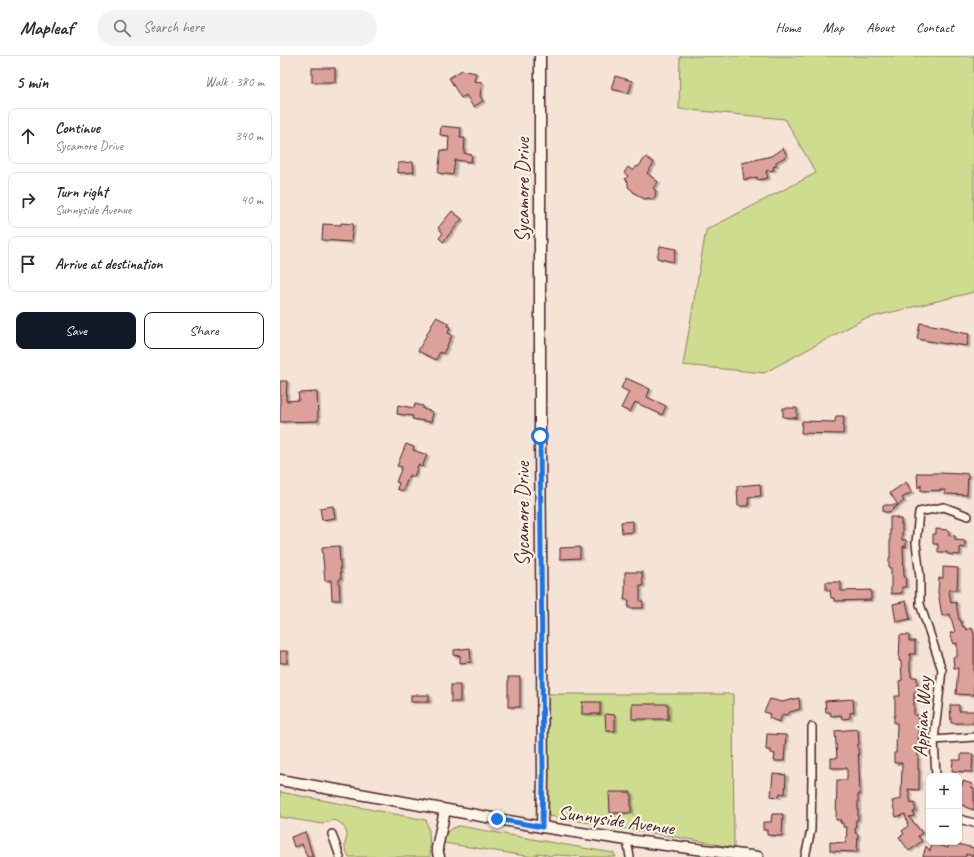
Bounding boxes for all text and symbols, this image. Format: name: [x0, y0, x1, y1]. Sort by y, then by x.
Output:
search box: [97, 10, 377, 46]
text: Mapleaf: [20, 16, 73, 40]
icon: search: [111, 17, 133, 39]
text: Search here: [143, 18, 204, 37]
text: Home: [775, 19, 801, 36]
text: Map: [823, 19, 844, 36]
text: About: [866, 19, 894, 36]
text: Contact: [916, 19, 954, 36]
text: 5 min: [16, 72, 48, 93]
text: Walk · 380 m: [205, 74, 264, 90]
text: Continue: [55, 119, 100, 138]
icon: ahead: [17, 125, 39, 147]
text: 340 m: [235, 128, 263, 144]
street label: Sycamore Drive: [510, 136, 535, 242]
text: Sycamore Drive: [55, 138, 123, 154]
text: Turn right: [55, 183, 108, 202]
icon: right: [17, 189, 39, 211]
text: 40 m: [241, 192, 263, 208]
text: Sunnyside Avenue: [55, 202, 131, 218]
icon: arrive: [17, 253, 39, 275]
text: Arrive at destination: [55, 255, 162, 274]
button: Save: [16, 312, 136, 349]
button: Share: [144, 312, 264, 349]
route start: [531, 427, 549, 445]
street label: Sycamore Drive: [510, 460, 535, 566]
street label: Appian Way: [907, 674, 937, 758]
map controls: [926, 773, 962, 845]
button: +: [926, 773, 962, 809]
street label: Sunnyside Avenue: [556, 799, 677, 841]
button: −: [926, 809, 962, 845]
route end: [488, 810, 506, 828]

